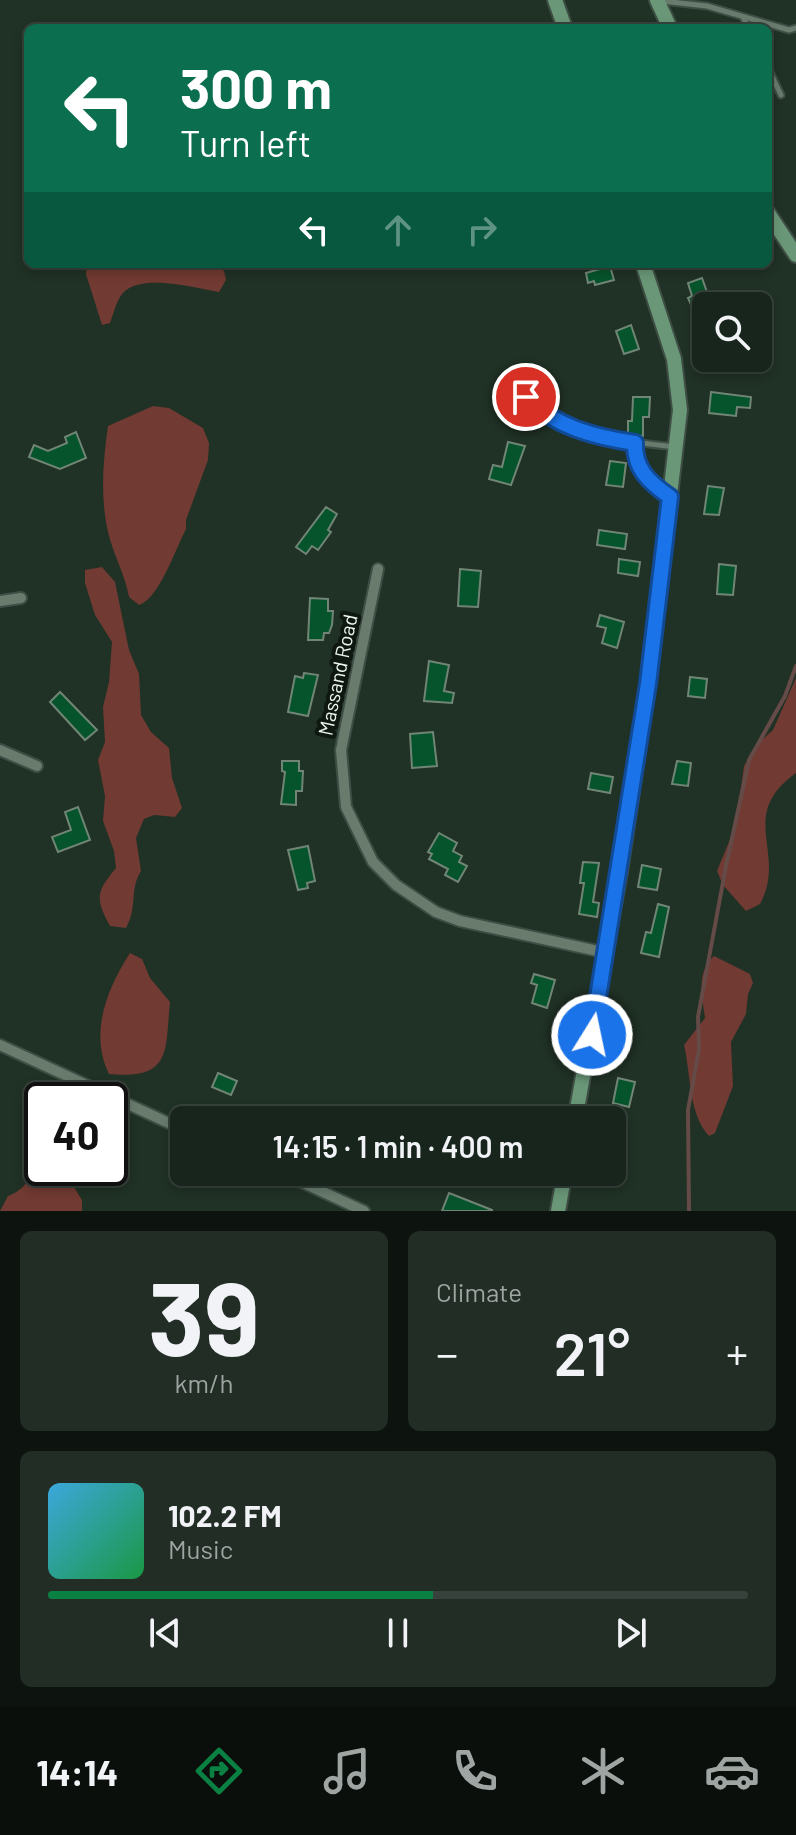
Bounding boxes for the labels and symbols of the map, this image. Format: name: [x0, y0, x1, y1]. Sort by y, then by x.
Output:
pin: [492, 363, 560, 431]
street label: Massand Road: [312, 612, 362, 738]
position arrow: [550, 993, 634, 1077]
speed limit sign: 40: [24, 1082, 128, 1186]

